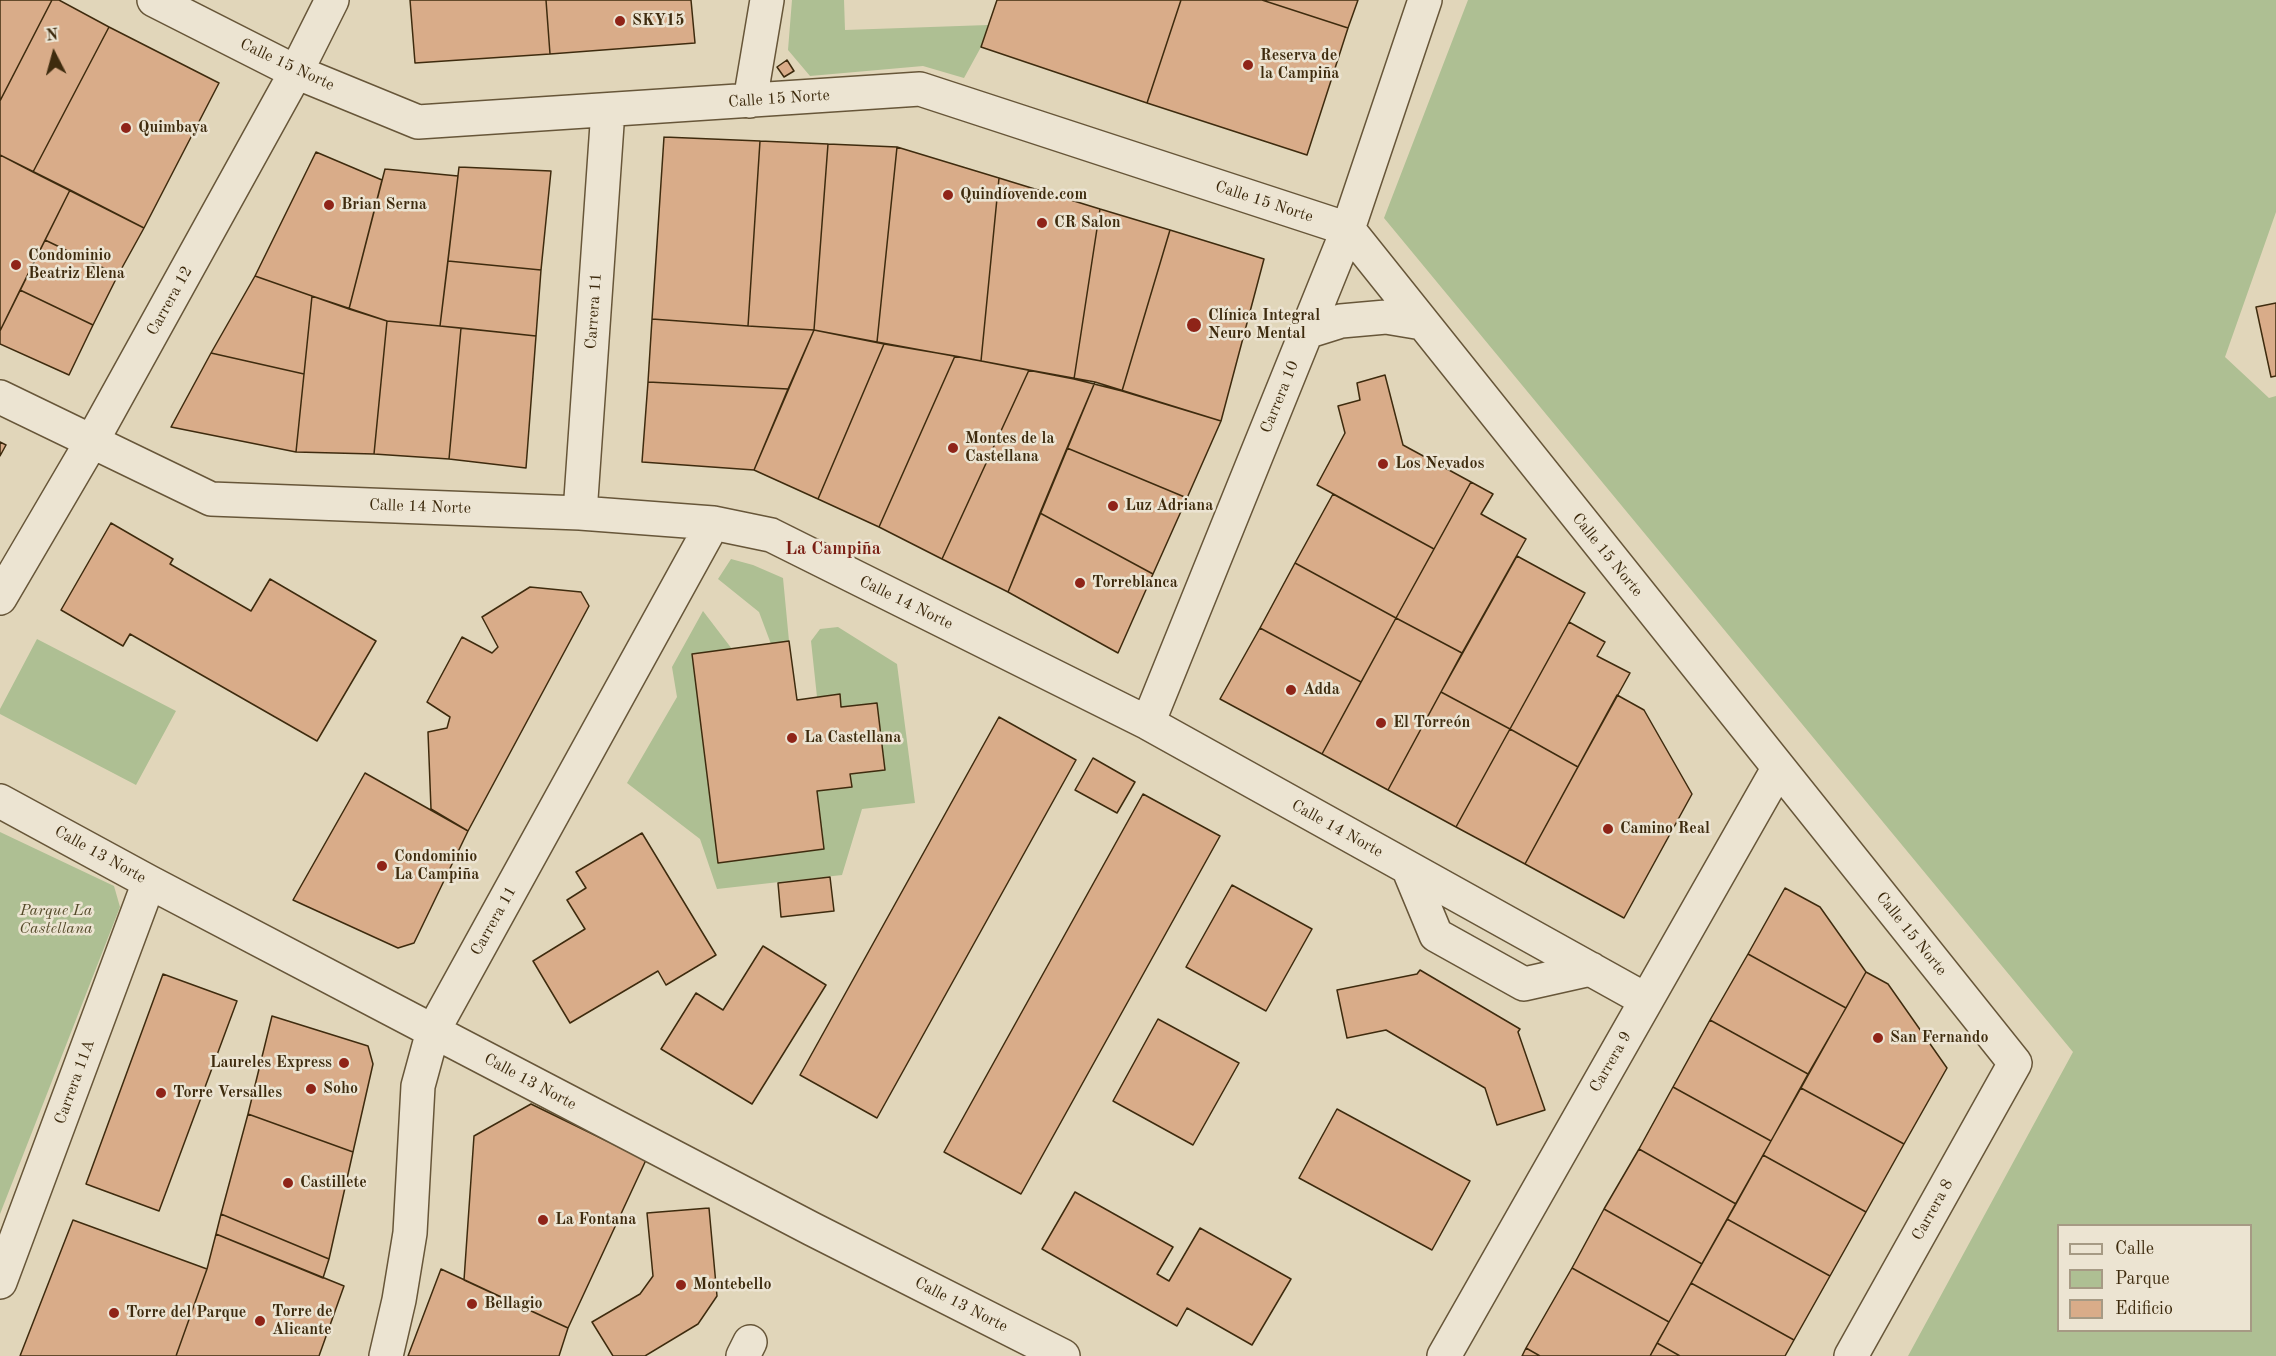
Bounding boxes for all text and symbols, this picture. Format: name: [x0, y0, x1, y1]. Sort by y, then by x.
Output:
place label: SKY15: [632, 11, 685, 31]
marker: SKY15: [613, 14, 627, 28]
north arrow: [24, 24, 84, 84]
text: N: [45, 28, 59, 45]
street label: Calle 15 Norte: [237, 35, 337, 95]
place label: Reserva de la Campiña: [1260, 46, 1339, 84]
marker: Reserva de la Campiña: [1241, 58, 1255, 72]
street label: Calle 15 Norte: [727, 86, 831, 112]
place label: Quimbaya: [138, 118, 208, 138]
marker: Quimbaya: [119, 121, 133, 135]
street label: Calle 15 Norte: [1213, 177, 1315, 227]
place label: Quindíovende.com: [960, 185, 1087, 205]
marker: Quindíovende.com: [941, 188, 955, 202]
place label: Brian Serna: [341, 195, 427, 215]
marker: Brian Serna: [322, 198, 336, 212]
place label: CR Salon: [1054, 213, 1121, 233]
marker: CR Salon: [1035, 216, 1049, 230]
place label: Condominio Beatriz Elena: [28, 246, 125, 284]
marker: Condominio Beatriz Elena: [9, 258, 23, 272]
street label: Carrera 12: [143, 263, 197, 339]
street label: Carrera 11: [582, 272, 606, 350]
place label: Clínica Integral Neuro Mental: [1208, 306, 1320, 344]
marker: Clínica Integral Neuro Mental: [1185, 316, 1203, 334]
street label: Carrera 10: [1257, 358, 1303, 436]
place label: Montes de la Castellana: [965, 429, 1055, 467]
marker: Montes de la Castellana: [946, 441, 960, 455]
place label: Los Nevados: [1395, 454, 1484, 474]
marker: Los Nevados: [1376, 457, 1390, 471]
street label: Calle 14 Norte: [369, 496, 471, 518]
place label: Luz Adriana: [1125, 496, 1213, 516]
marker: Luz Adriana: [1106, 499, 1120, 513]
street label: Calle 15 Norte: [1567, 509, 1647, 601]
district label: La Campiña: [785, 538, 881, 560]
street label: Calle 14 Norte: [856, 572, 956, 634]
place label: Torreblanca: [1092, 573, 1178, 593]
marker: Torreblanca: [1073, 576, 1087, 590]
place label: Adda: [1303, 680, 1340, 700]
marker: Adda: [1284, 683, 1298, 697]
place label: El Torreón: [1393, 713, 1470, 733]
marker: El Torreón: [1374, 716, 1388, 730]
place label: La Castellana: [804, 728, 901, 748]
marker: La Castellana: [785, 731, 799, 745]
street label: Calle 14 Norte: [1288, 796, 1386, 862]
place label: Camino Real: [1620, 819, 1710, 839]
street label: Calle 13 Norte: [51, 822, 149, 888]
marker: Camino Real: [1601, 822, 1615, 836]
place label: Condominio La Campiña: [394, 847, 479, 885]
marker: Condominio La Campiña: [375, 859, 389, 873]
street label: Carrera 11: [467, 883, 521, 959]
street label: Calle 15 Norte: [1871, 888, 1951, 980]
park label: Parque La Castellana: [19, 901, 93, 939]
street label: Carrera 9: [1586, 1028, 1636, 1096]
place label: San Fernando: [1890, 1028, 1989, 1048]
marker: San Fernando: [1871, 1031, 1885, 1045]
street label: Carrera 11A: [51, 1037, 99, 1127]
street label: Calle 13 Norte: [480, 1050, 580, 1114]
place label: Laureles Express: [210, 1053, 332, 1073]
marker: Laureles Express: [337, 1056, 351, 1070]
place label: Soho: [323, 1079, 358, 1099]
marker: Soho: [304, 1082, 318, 1096]
place label: Torre Versalles: [173, 1083, 282, 1103]
marker: Torre Versalles: [154, 1086, 168, 1100]
place label: Castillete: [300, 1173, 367, 1193]
marker: Castillete: [281, 1176, 295, 1190]
street label: Carrera 8: [1908, 1176, 1958, 1244]
place label: La Fontana: [555, 1210, 636, 1230]
marker: La Fontana: [536, 1213, 550, 1227]
legend: [2057, 1224, 2252, 1332]
text: Calle: [2115, 1240, 2154, 1258]
text: Parque: [2115, 1270, 2170, 1288]
street label: Calle 13 Norte: [911, 1273, 1011, 1337]
place label: Montebello: [693, 1275, 771, 1295]
marker: Montebello: [674, 1278, 688, 1292]
place label: Bellagio: [484, 1294, 543, 1314]
marker: Bellagio: [465, 1297, 479, 1311]
text: Edificio: [2115, 1300, 2173, 1318]
place label: Torre de Alicante: [272, 1302, 333, 1340]
place label: Torre del Parque: [126, 1303, 246, 1323]
marker: Torre del Parque: [107, 1306, 121, 1320]
marker: Torre de Alicante: [253, 1314, 267, 1328]

